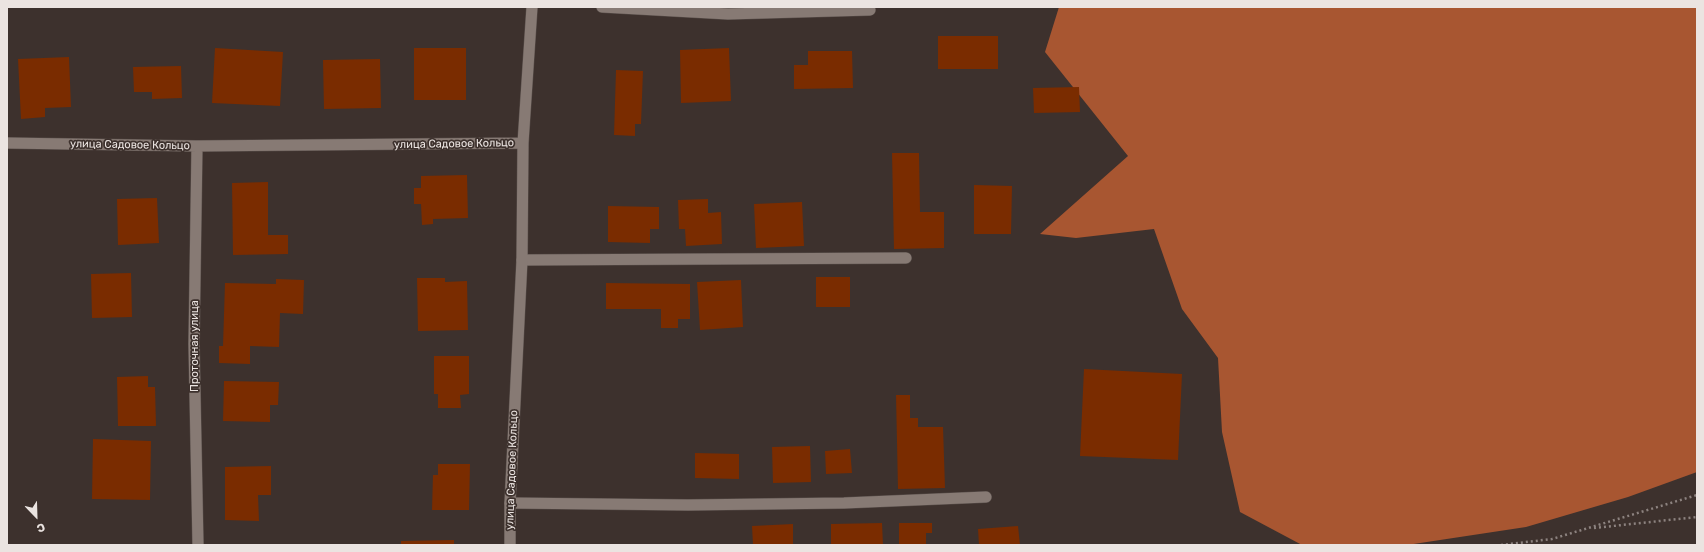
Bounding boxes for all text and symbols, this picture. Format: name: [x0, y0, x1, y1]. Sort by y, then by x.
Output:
street label: улица Садовое Кольцо: [394, 136, 514, 152]
street label: улица Садовое Кольцо: [70, 137, 190, 153]
street label: Проточная улица: [188, 300, 202, 392]
street label: улица Садовое Кольцо: [503, 410, 521, 530]
north arrow: [16, 496, 56, 536]
text: С: [35, 520, 47, 535]

